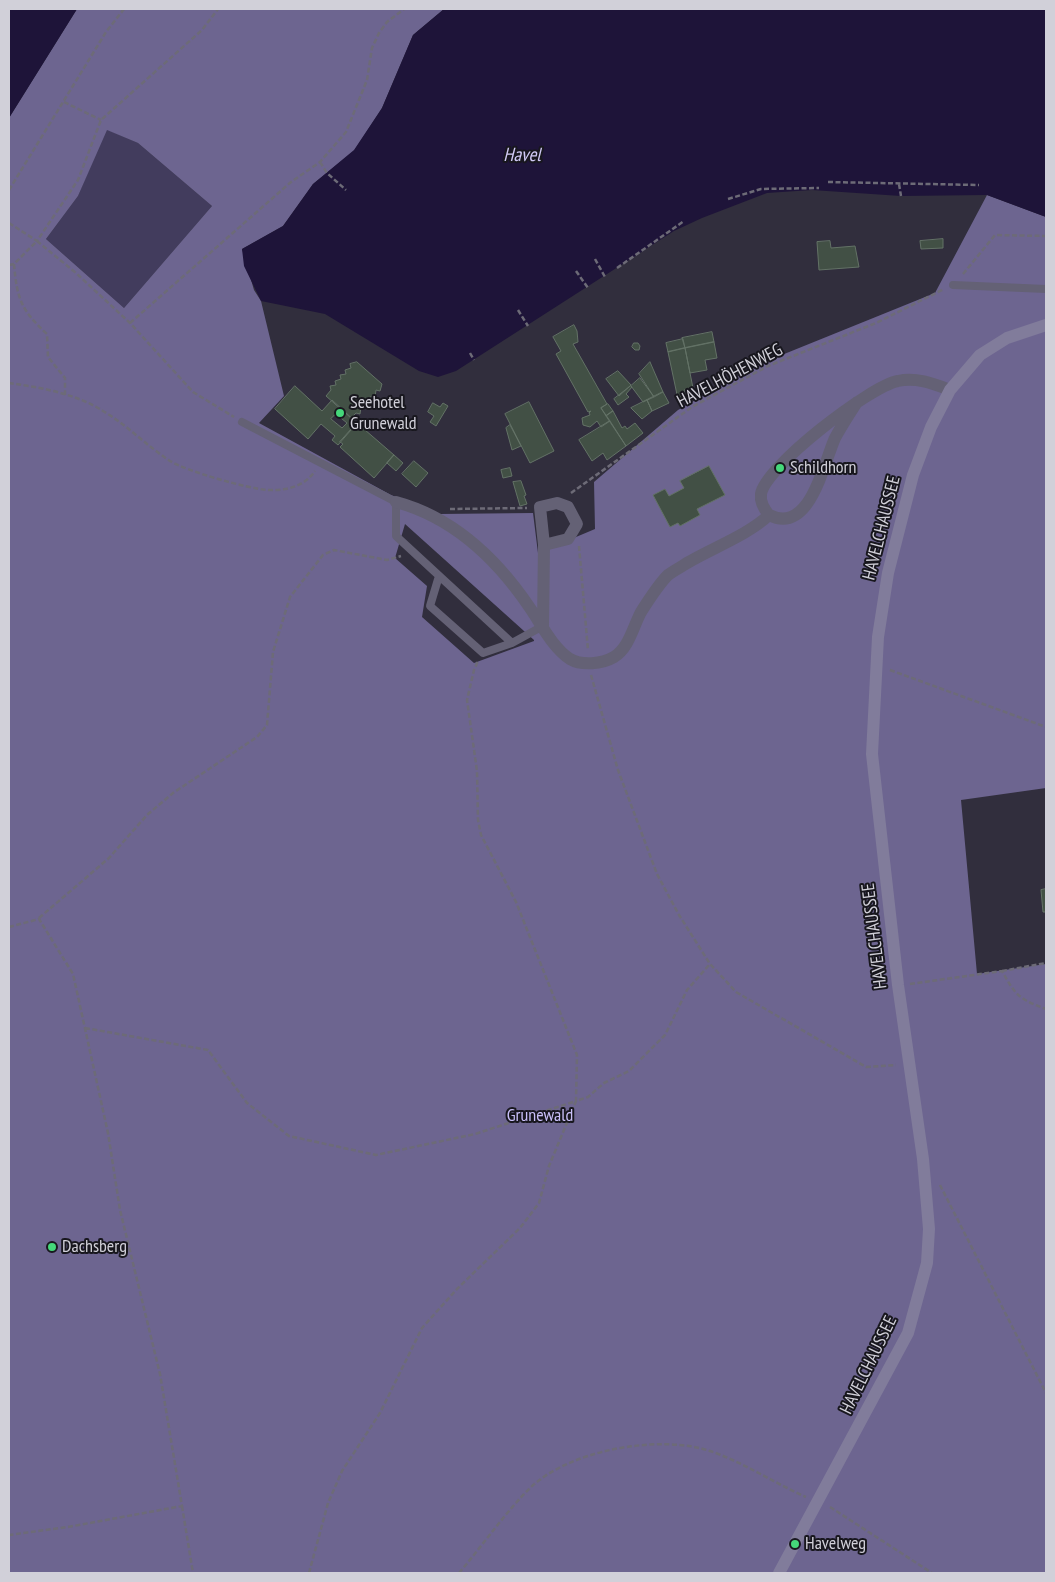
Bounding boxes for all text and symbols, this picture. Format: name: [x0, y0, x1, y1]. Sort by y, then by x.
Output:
water label: Havel: [503, 145, 541, 167]
street label: HAVELHÖHENWEG: [674, 339, 786, 413]
place label: Seehotel Grunewald: [350, 392, 417, 434]
marker: Seehotel Grunewald: [334, 407, 346, 419]
place label: Schildhorn: [790, 457, 856, 479]
marker: Schildhorn: [774, 462, 786, 474]
street label: HAVELCHAUSSEE: [859, 474, 905, 582]
street label: HAVELCHAUSSEE: [858, 882, 892, 990]
park label: Grunewald: [507, 1105, 573, 1127]
place label: Dachsberg: [62, 1236, 127, 1258]
marker: Dachsberg: [46, 1241, 58, 1253]
street label: HAVELCHAUSSEE: [836, 1312, 902, 1418]
place label: Havelweg: [805, 1533, 866, 1555]
marker: Havelweg: [789, 1538, 801, 1550]

